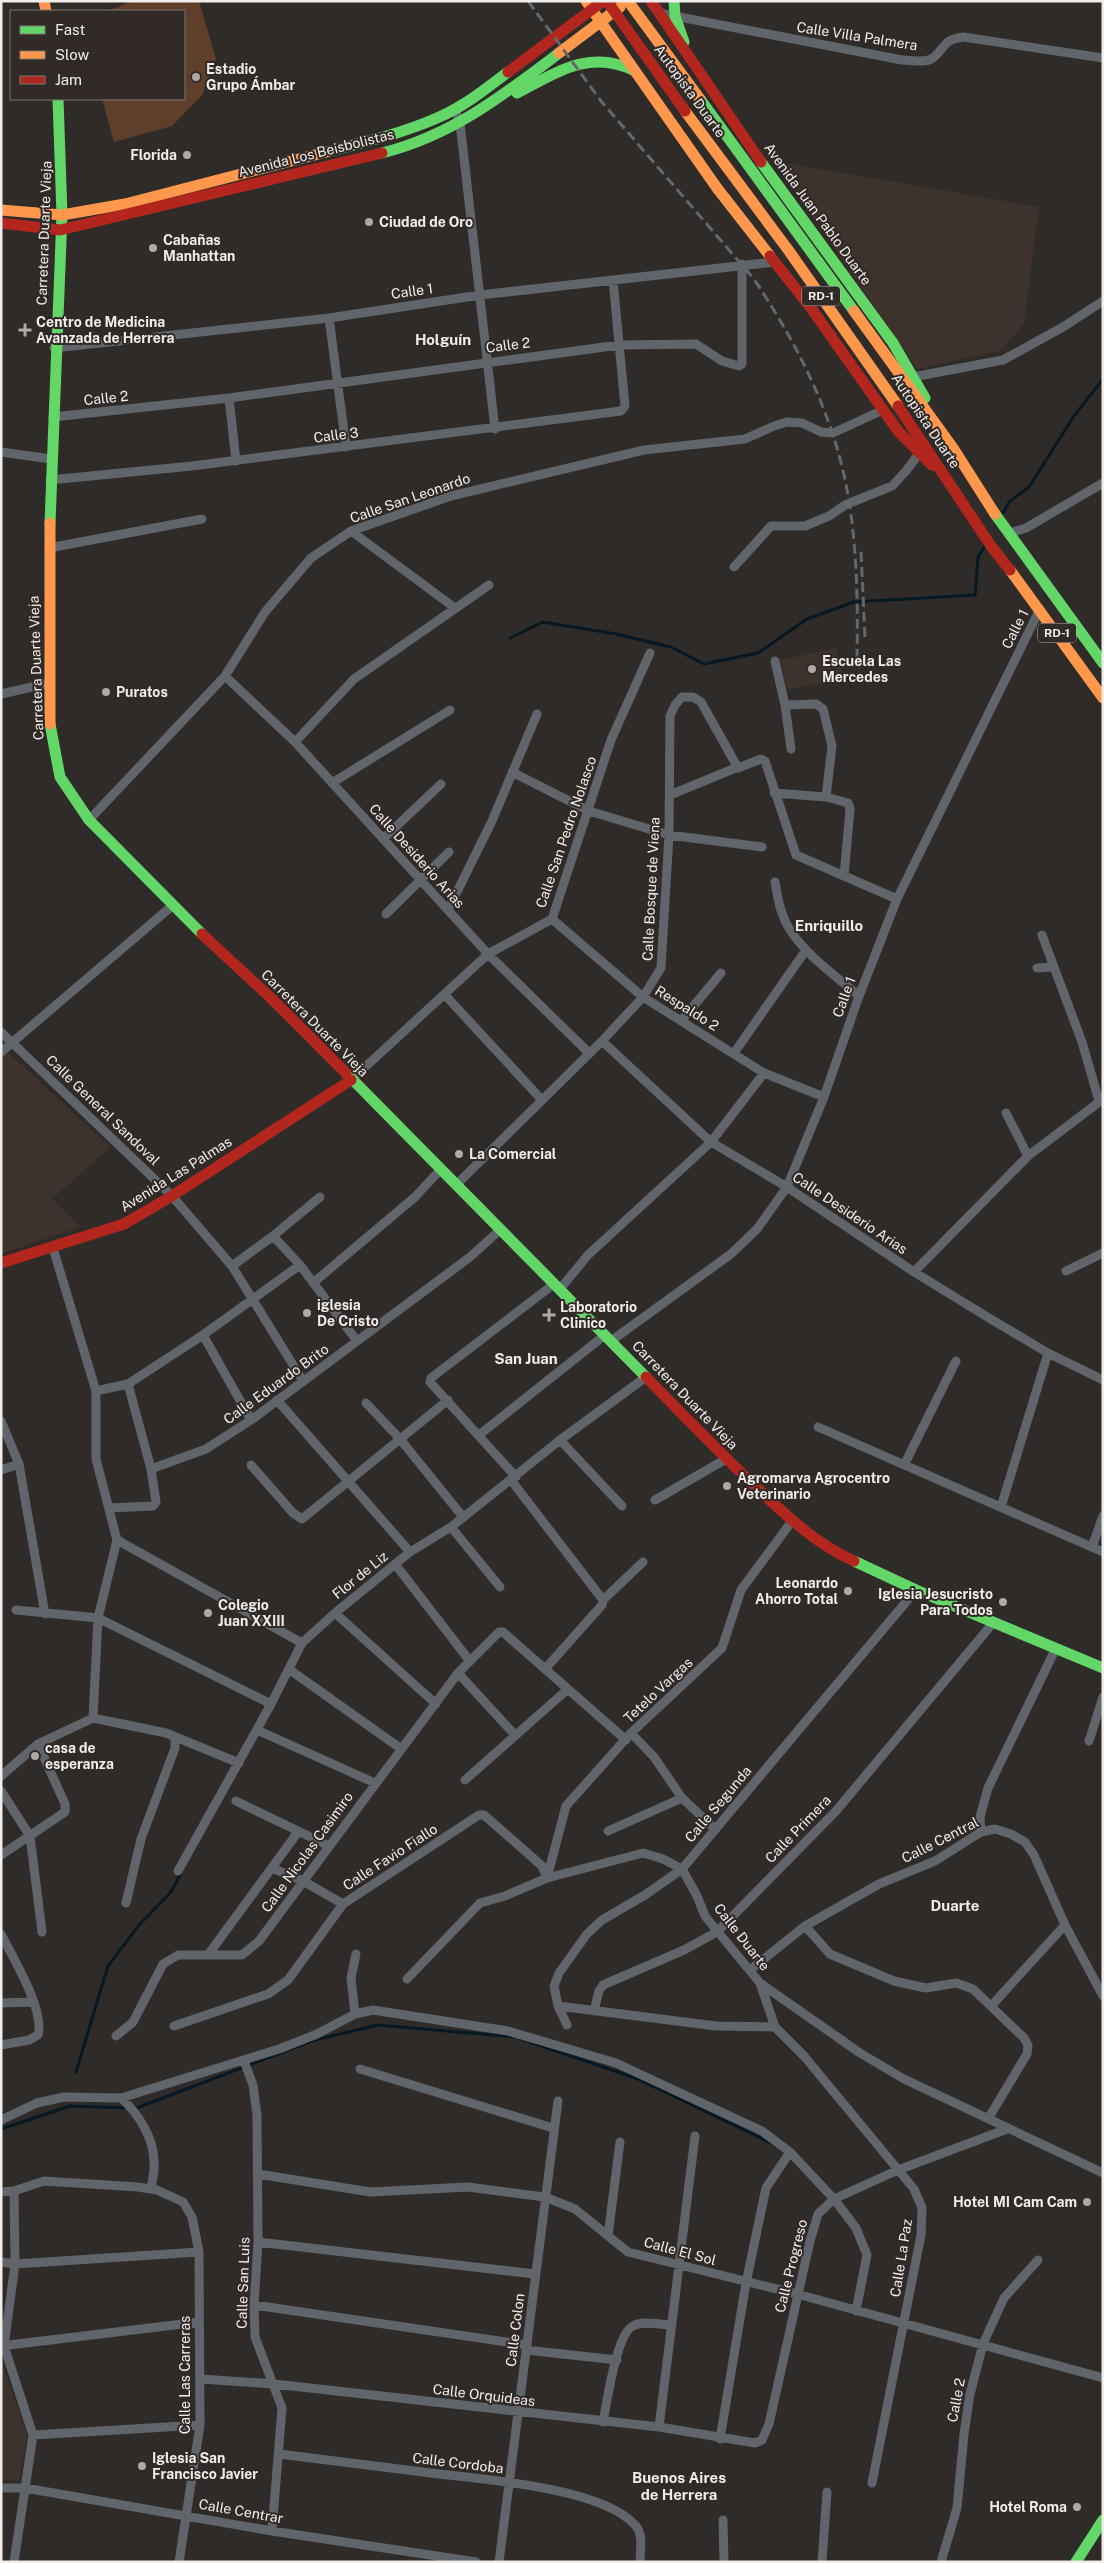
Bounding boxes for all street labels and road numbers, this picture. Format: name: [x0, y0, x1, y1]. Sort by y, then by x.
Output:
street label: Calle Villa Palmera: [795, 19, 919, 53]
street label: Autopista Duarte: [651, 42, 729, 140]
street label: Avenida Los Beisbolistas: [236, 126, 396, 180]
street label: Avenida Juan Pablo Duarte: [761, 140, 875, 288]
street label: Carretera Duarte Vieja: [33, 160, 55, 306]
street label: Calle 1: [390, 280, 434, 302]
road number: RD-1: [802, 286, 840, 306]
street label: Calle 2: [485, 334, 531, 356]
street label: Autopista Duarte: [888, 371, 964, 471]
street label: Calle 2: [83, 388, 129, 408]
street label: Calle 3: [313, 424, 360, 446]
street label: Calle San Leonardo: [348, 470, 472, 526]
street label: Carretera Duarte Vieja: [25, 595, 47, 741]
street label: Calle 1: [998, 607, 1032, 651]
road number: RD-1: [1038, 624, 1076, 642]
street label: Calle San Pedro Nolasco: [532, 754, 600, 910]
street label: Calle Desiderio Arias: [366, 801, 468, 911]
street label: Calle Bosque de Viena: [639, 817, 663, 961]
street label: Carretera Duarte Vieja: [258, 966, 372, 1080]
street label: Calle 1: [829, 974, 859, 1020]
street label: Respaldo 2: [652, 982, 722, 1034]
street label: Calle General Sandoval: [43, 1052, 163, 1168]
street label: Avenida Las Palmas: [117, 1133, 235, 1215]
street label: Calle Desiderio Arias: [790, 1169, 910, 1257]
street label: Carretera Duarte Vieja: [629, 1337, 741, 1453]
street label: Calle Eduardo Brito: [220, 1341, 332, 1427]
street label: Flor de Liz: [329, 1548, 391, 1602]
street label: Tetelo Vargas: [620, 1654, 696, 1726]
street label: Calle Segunda: [681, 1763, 755, 1845]
street label: Calle Nicolas Casimiro: [258, 1789, 356, 1915]
street label: Calle Primera: [762, 1792, 834, 1866]
street label: Calle Central: [899, 1814, 981, 1866]
street label: Calle Favio Fiallo: [340, 1820, 440, 1893]
street label: Calle Duarte: [711, 1900, 773, 1974]
street label: Calle Progreso: [772, 2218, 810, 2314]
street label: Calle La Paz: [887, 2218, 915, 2298]
street label: Calle El Sol: [642, 2234, 718, 2268]
street label: Calle San Luis: [233, 2237, 253, 2329]
street label: Calle Colon: [503, 2292, 527, 2368]
street label: Calle Las Carreras: [177, 2316, 193, 2434]
street label: Calle 2: [944, 2376, 968, 2424]
street label: Calle Orquideas: [432, 2381, 536, 2409]
street label: Calle Cordoba: [412, 2449, 504, 2477]
street label: Calle Centrar: [197, 2496, 285, 2526]

